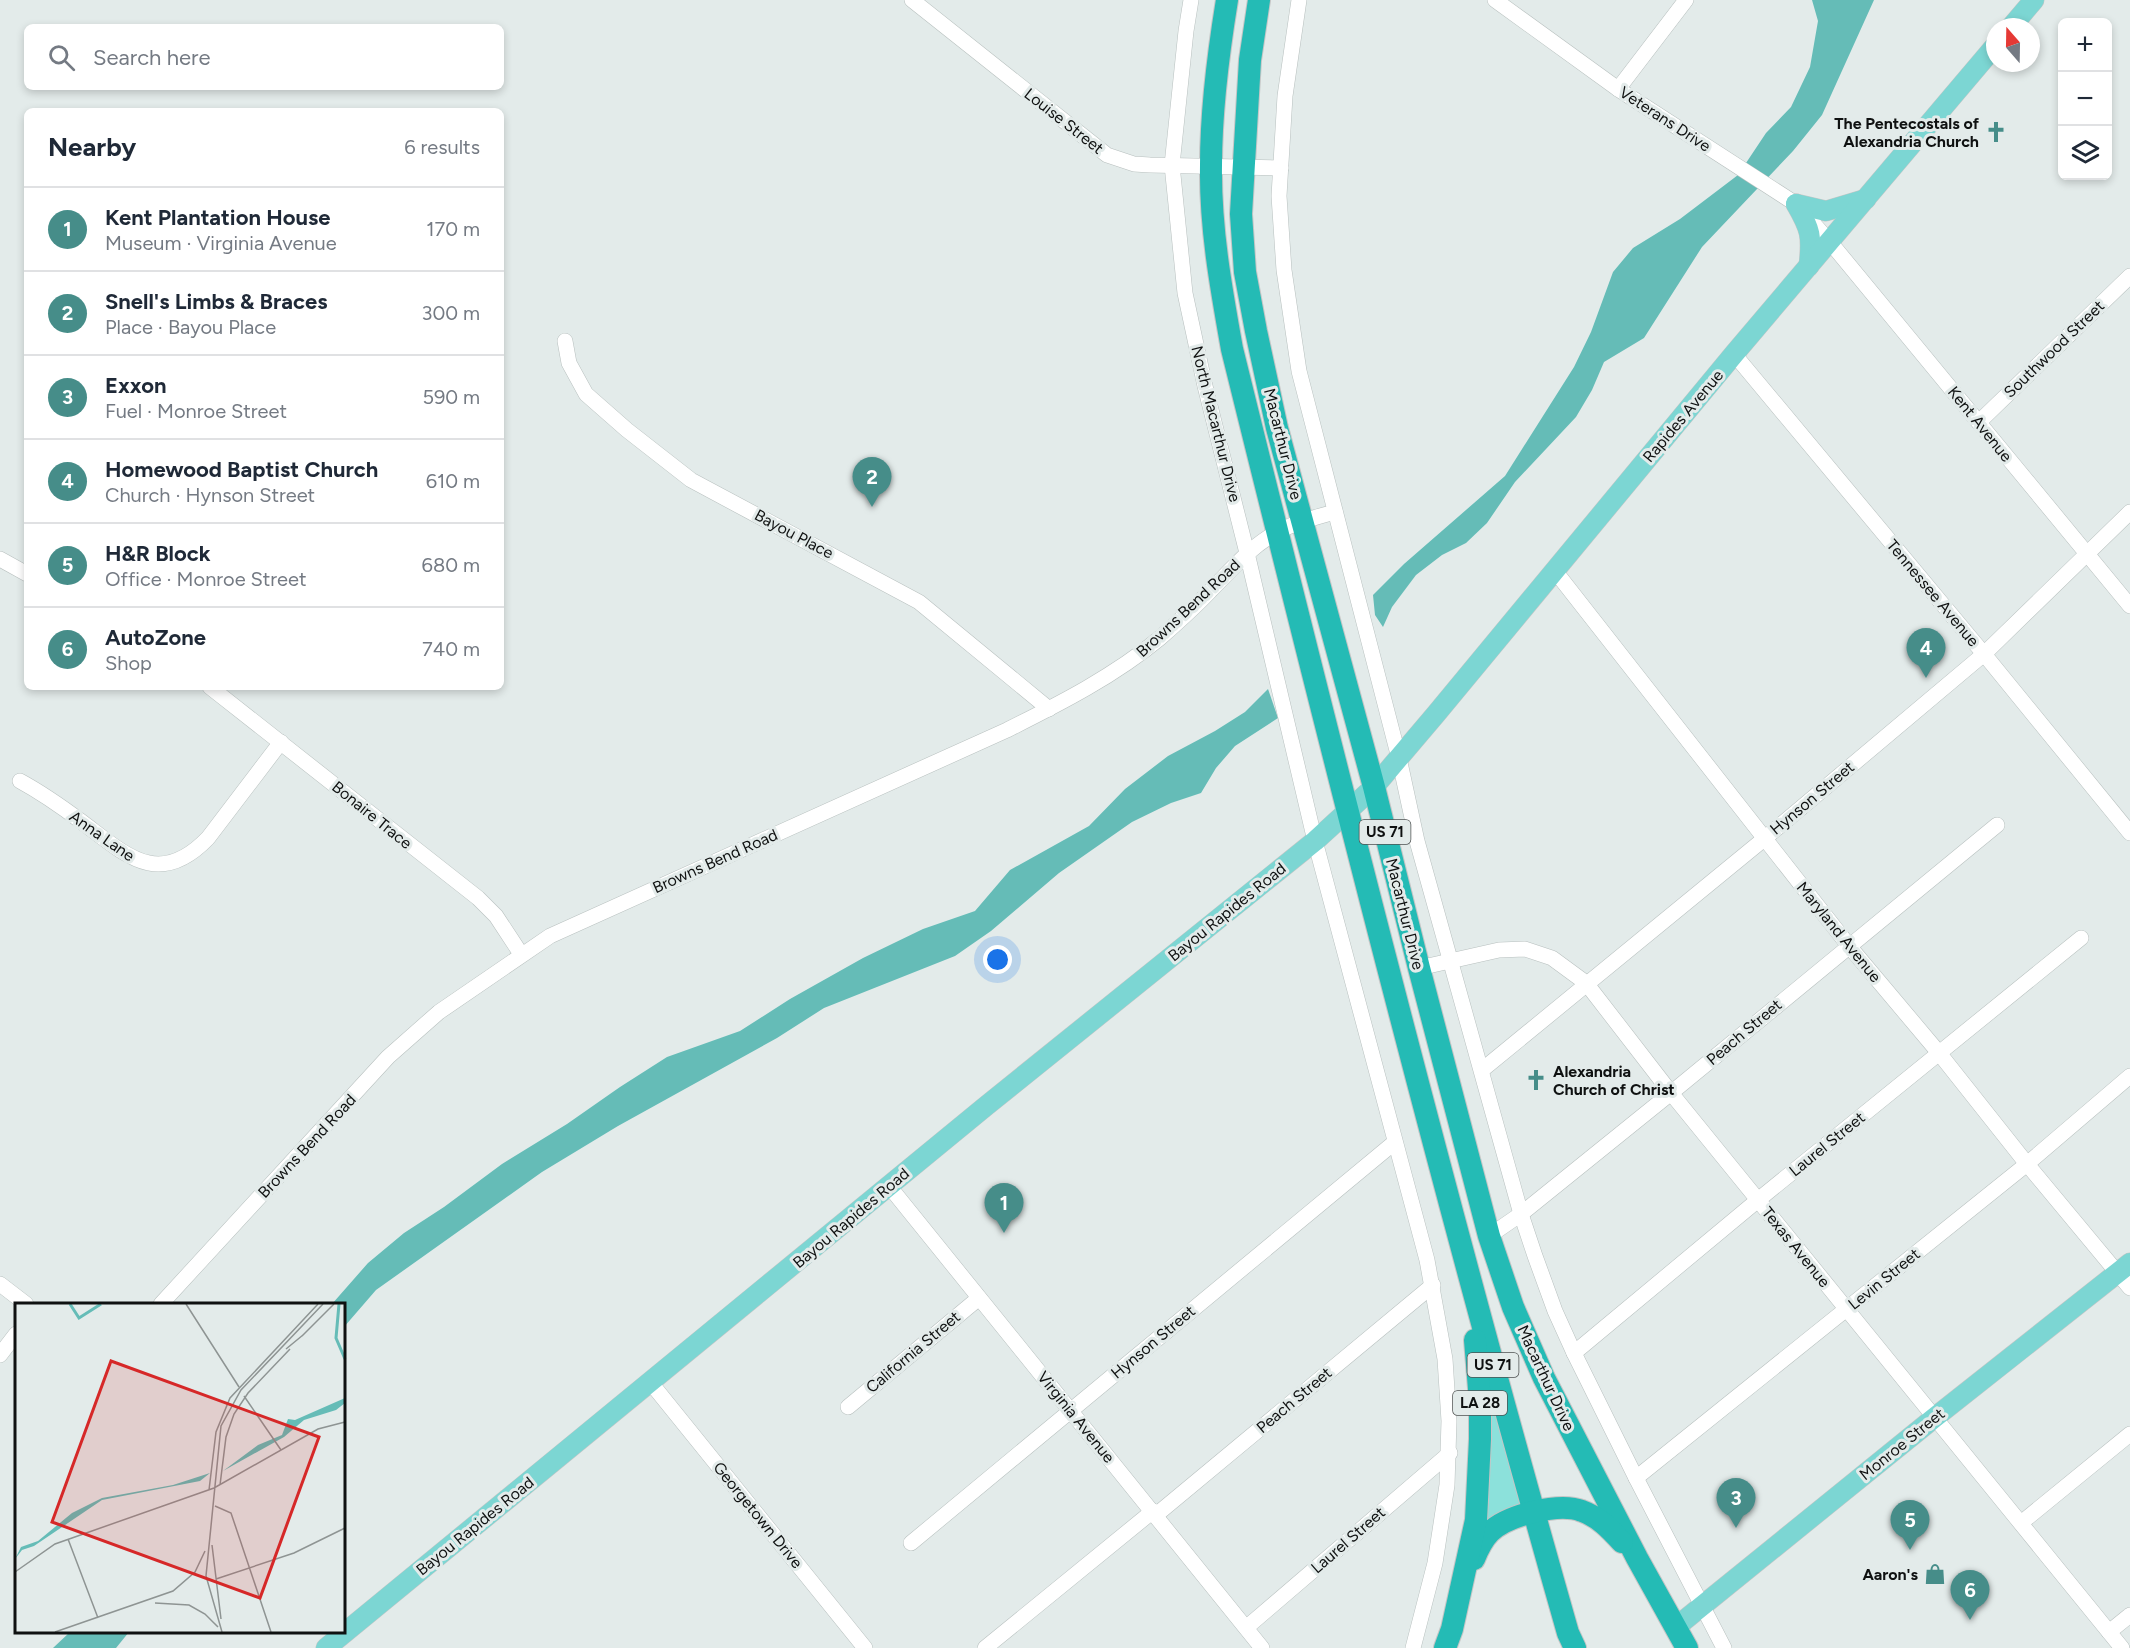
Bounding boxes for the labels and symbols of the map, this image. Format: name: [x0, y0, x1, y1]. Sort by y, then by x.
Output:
north arrow: [1986, 18, 2040, 72]
street label: Veterans Drive: [1616, 82, 1714, 156]
street label: Louise Street: [1021, 84, 1107, 158]
place label: The Pentecostals of Alexandria Church: [1834, 114, 1980, 151]
church icon: The Pentecostals of Alexandria Church: [1984, 120, 2008, 144]
street label: Southwood Street: [2000, 296, 2108, 402]
street label: North Macarthur Drive: [1187, 344, 1245, 504]
street label: Rapides Avenue: [1639, 366, 1727, 466]
street label: Kent Avenue: [1944, 383, 2016, 466]
street label: Macarthur Drive: [1260, 386, 1306, 502]
pin: 2: [852, 458, 892, 507]
street label: Bayou Place: [751, 505, 837, 563]
street label: Tennessee Avenue: [1883, 536, 1983, 650]
street label: Browns Bend Road: [1132, 555, 1244, 661]
pin: 4: [1906, 628, 1946, 678]
street label: Hynson Street: [1766, 757, 1858, 839]
street label: Bonaire Trace: [328, 777, 416, 853]
street label: Anna Lane: [66, 807, 138, 865]
road number: US 71: [1360, 820, 1410, 844]
street label: Browns Bend Road: [650, 825, 780, 897]
street label: Macarthur Drive: [1382, 856, 1428, 972]
street label: Bayou Rapides Road: [1164, 859, 1290, 965]
street label: Maryland Avenue: [1793, 878, 1885, 986]
your location: [983, 945, 1012, 974]
street label: Peach Street: [1703, 995, 1785, 1069]
place label: Alexandria Church of Christ: [1553, 1062, 1675, 1099]
church icon: Alexandria Church of Christ: [1524, 1068, 1548, 1092]
street label: Browns Bend Road: [254, 1090, 360, 1202]
street label: Laurel Street: [1785, 1108, 1869, 1180]
street label: Bayou Rapides Road: [789, 1164, 913, 1272]
pin: 1: [984, 1184, 1024, 1233]
street label: Texas Avenue: [1758, 1203, 1834, 1291]
street label: Levin Street: [1844, 1244, 1924, 1314]
street label: Hynson Street: [1107, 1301, 1199, 1383]
inset map: [15, 1303, 345, 1633]
street label: California Street: [862, 1307, 964, 1397]
street label: Macarthur Drive: [1513, 1322, 1579, 1434]
road number: US 71: [1468, 1353, 1518, 1377]
street label: Peach Street: [1253, 1363, 1335, 1437]
street label: Virginia Avenue: [1033, 1367, 1119, 1467]
road number: LA 28: [1453, 1391, 1507, 1415]
street label: Monroe Street: [1856, 1404, 1948, 1484]
street label: Georgetown Drive: [709, 1458, 807, 1572]
street label: Bayou Rapides Road: [412, 1473, 538, 1579]
pin: 3: [1716, 1478, 1756, 1528]
pin: 5: [1890, 1500, 1930, 1550]
street label: Laurel Street: [1307, 1503, 1389, 1577]
shop icon: Aaron's: [1923, 1562, 1947, 1586]
place label: Aaron's: [1862, 1565, 1919, 1584]
pin: 6: [1950, 1570, 1990, 1620]

